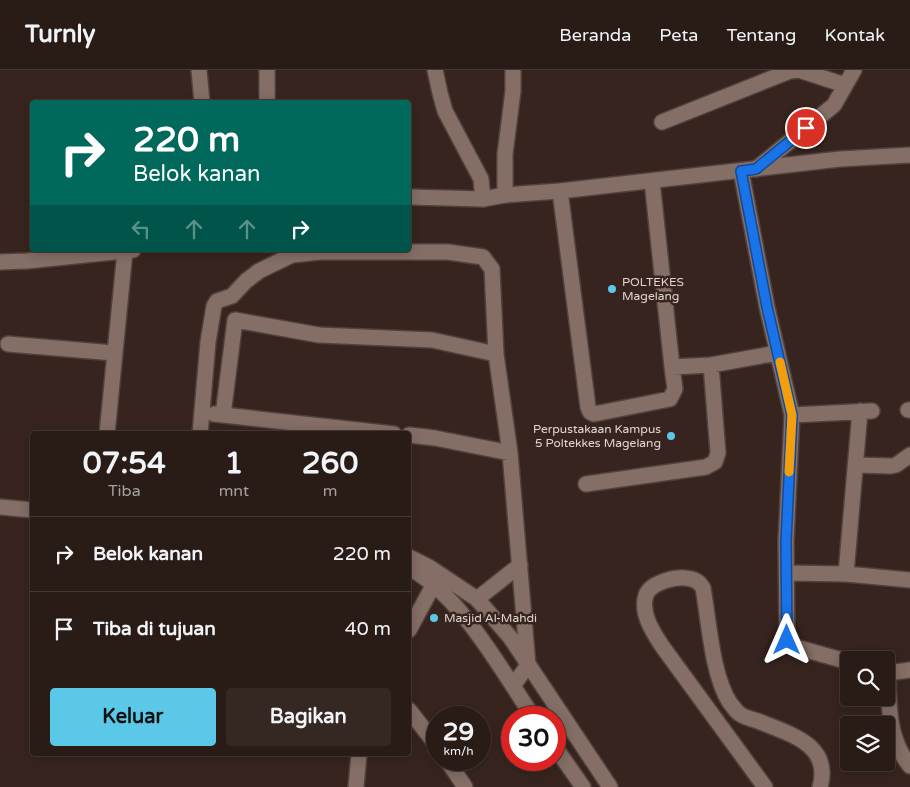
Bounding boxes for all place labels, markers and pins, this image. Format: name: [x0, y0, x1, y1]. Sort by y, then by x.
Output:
pin: [785, 107, 827, 149]
place label: POLTEKES Magelang: [622, 275, 684, 303]
marker: POLTEKES Magelang: [606, 283, 618, 295]
place label: Perpustakaan Kampus 5 Poltekkes Magelang: [533, 422, 661, 450]
marker: Perpustakaan Kampus 5 Poltekkes Magelang: [665, 430, 677, 442]
place label: Masjid Al-Mahdi: [444, 611, 537, 625]
marker: Masjid Al-Mahdi: [428, 612, 440, 624]

